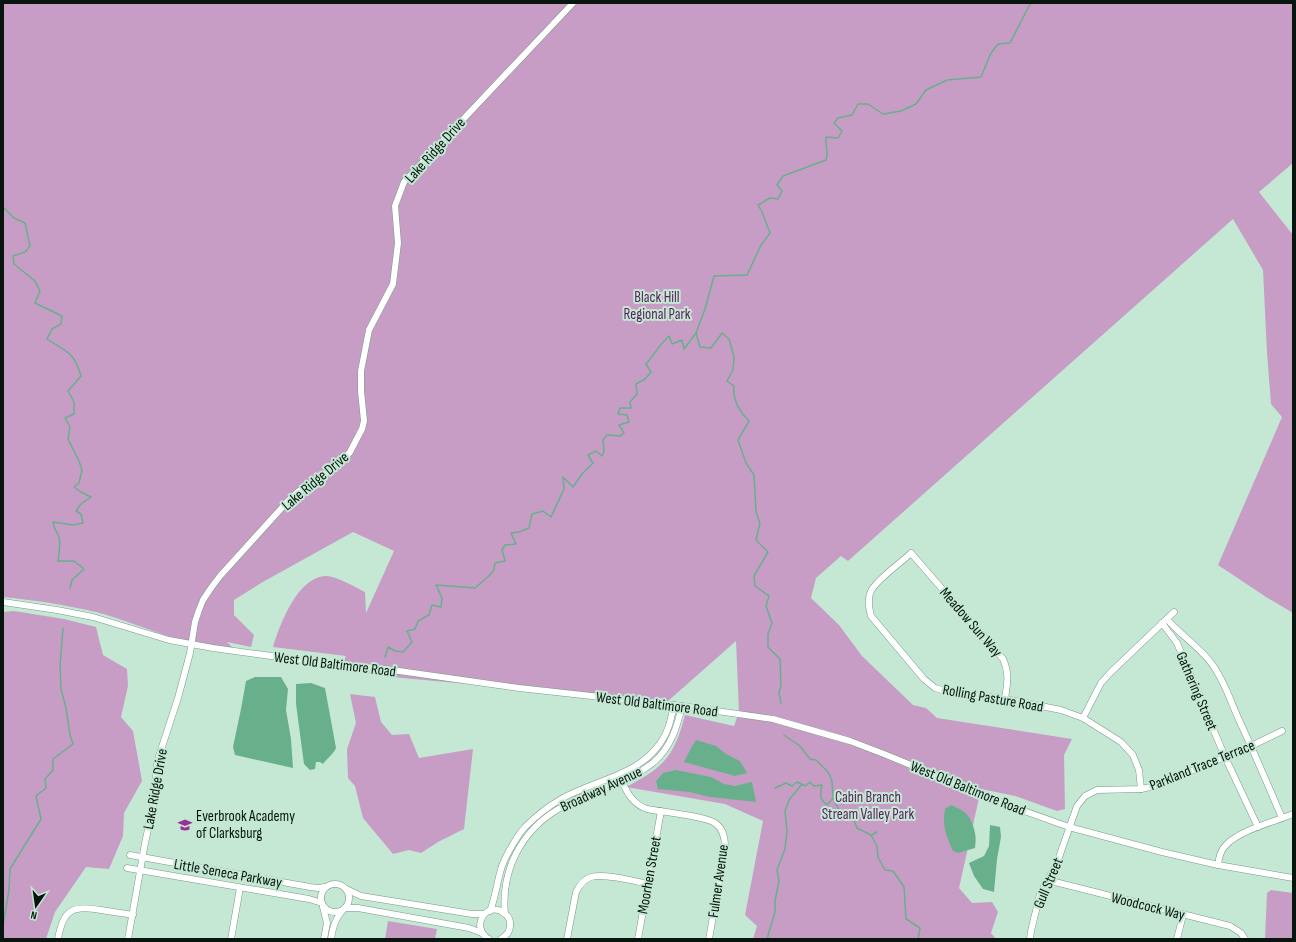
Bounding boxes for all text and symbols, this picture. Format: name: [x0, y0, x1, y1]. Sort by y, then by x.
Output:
street label: Lake Ridge Drive: [401, 114, 470, 187]
park label: Black Hill Regional Park: [623, 288, 691, 324]
street label: Lake Ridge Drive: [278, 448, 353, 515]
street label: Meadow Sun Way: [935, 584, 1006, 661]
street label: West Old Baltimore Road: [273, 648, 397, 681]
street label: Gathering Street: [1171, 649, 1222, 734]
street label: Rolling Pasture Road: [941, 680, 1045, 717]
street label: West Old Baltimore Road: [595, 688, 719, 721]
street label: Parkland Trace Terrace: [1147, 736, 1258, 795]
street label: Lake Ridge Drive: [139, 747, 172, 831]
street label: West Old Baltimore Road: [907, 757, 1028, 820]
street label: Broadway Avenue: [557, 762, 645, 817]
park label: Cabin Branch Stream Valley Park: [822, 788, 915, 824]
place label: Everbrook Academy of Clarksburg: [196, 807, 295, 843]
school or university icon: Everbrook Academy of Clarksburg: [177, 817, 193, 833]
street label: Moorhen Street: [633, 834, 666, 915]
street label: Fulmer Avenue: [704, 843, 733, 919]
street label: Little Seneca Parkway: [172, 855, 284, 892]
street label: Gull Street: [1029, 855, 1068, 911]
north arrow: [16, 886, 56, 926]
street label: Woodcock Way: [1109, 888, 1187, 925]
text: N: [29, 908, 38, 922]

